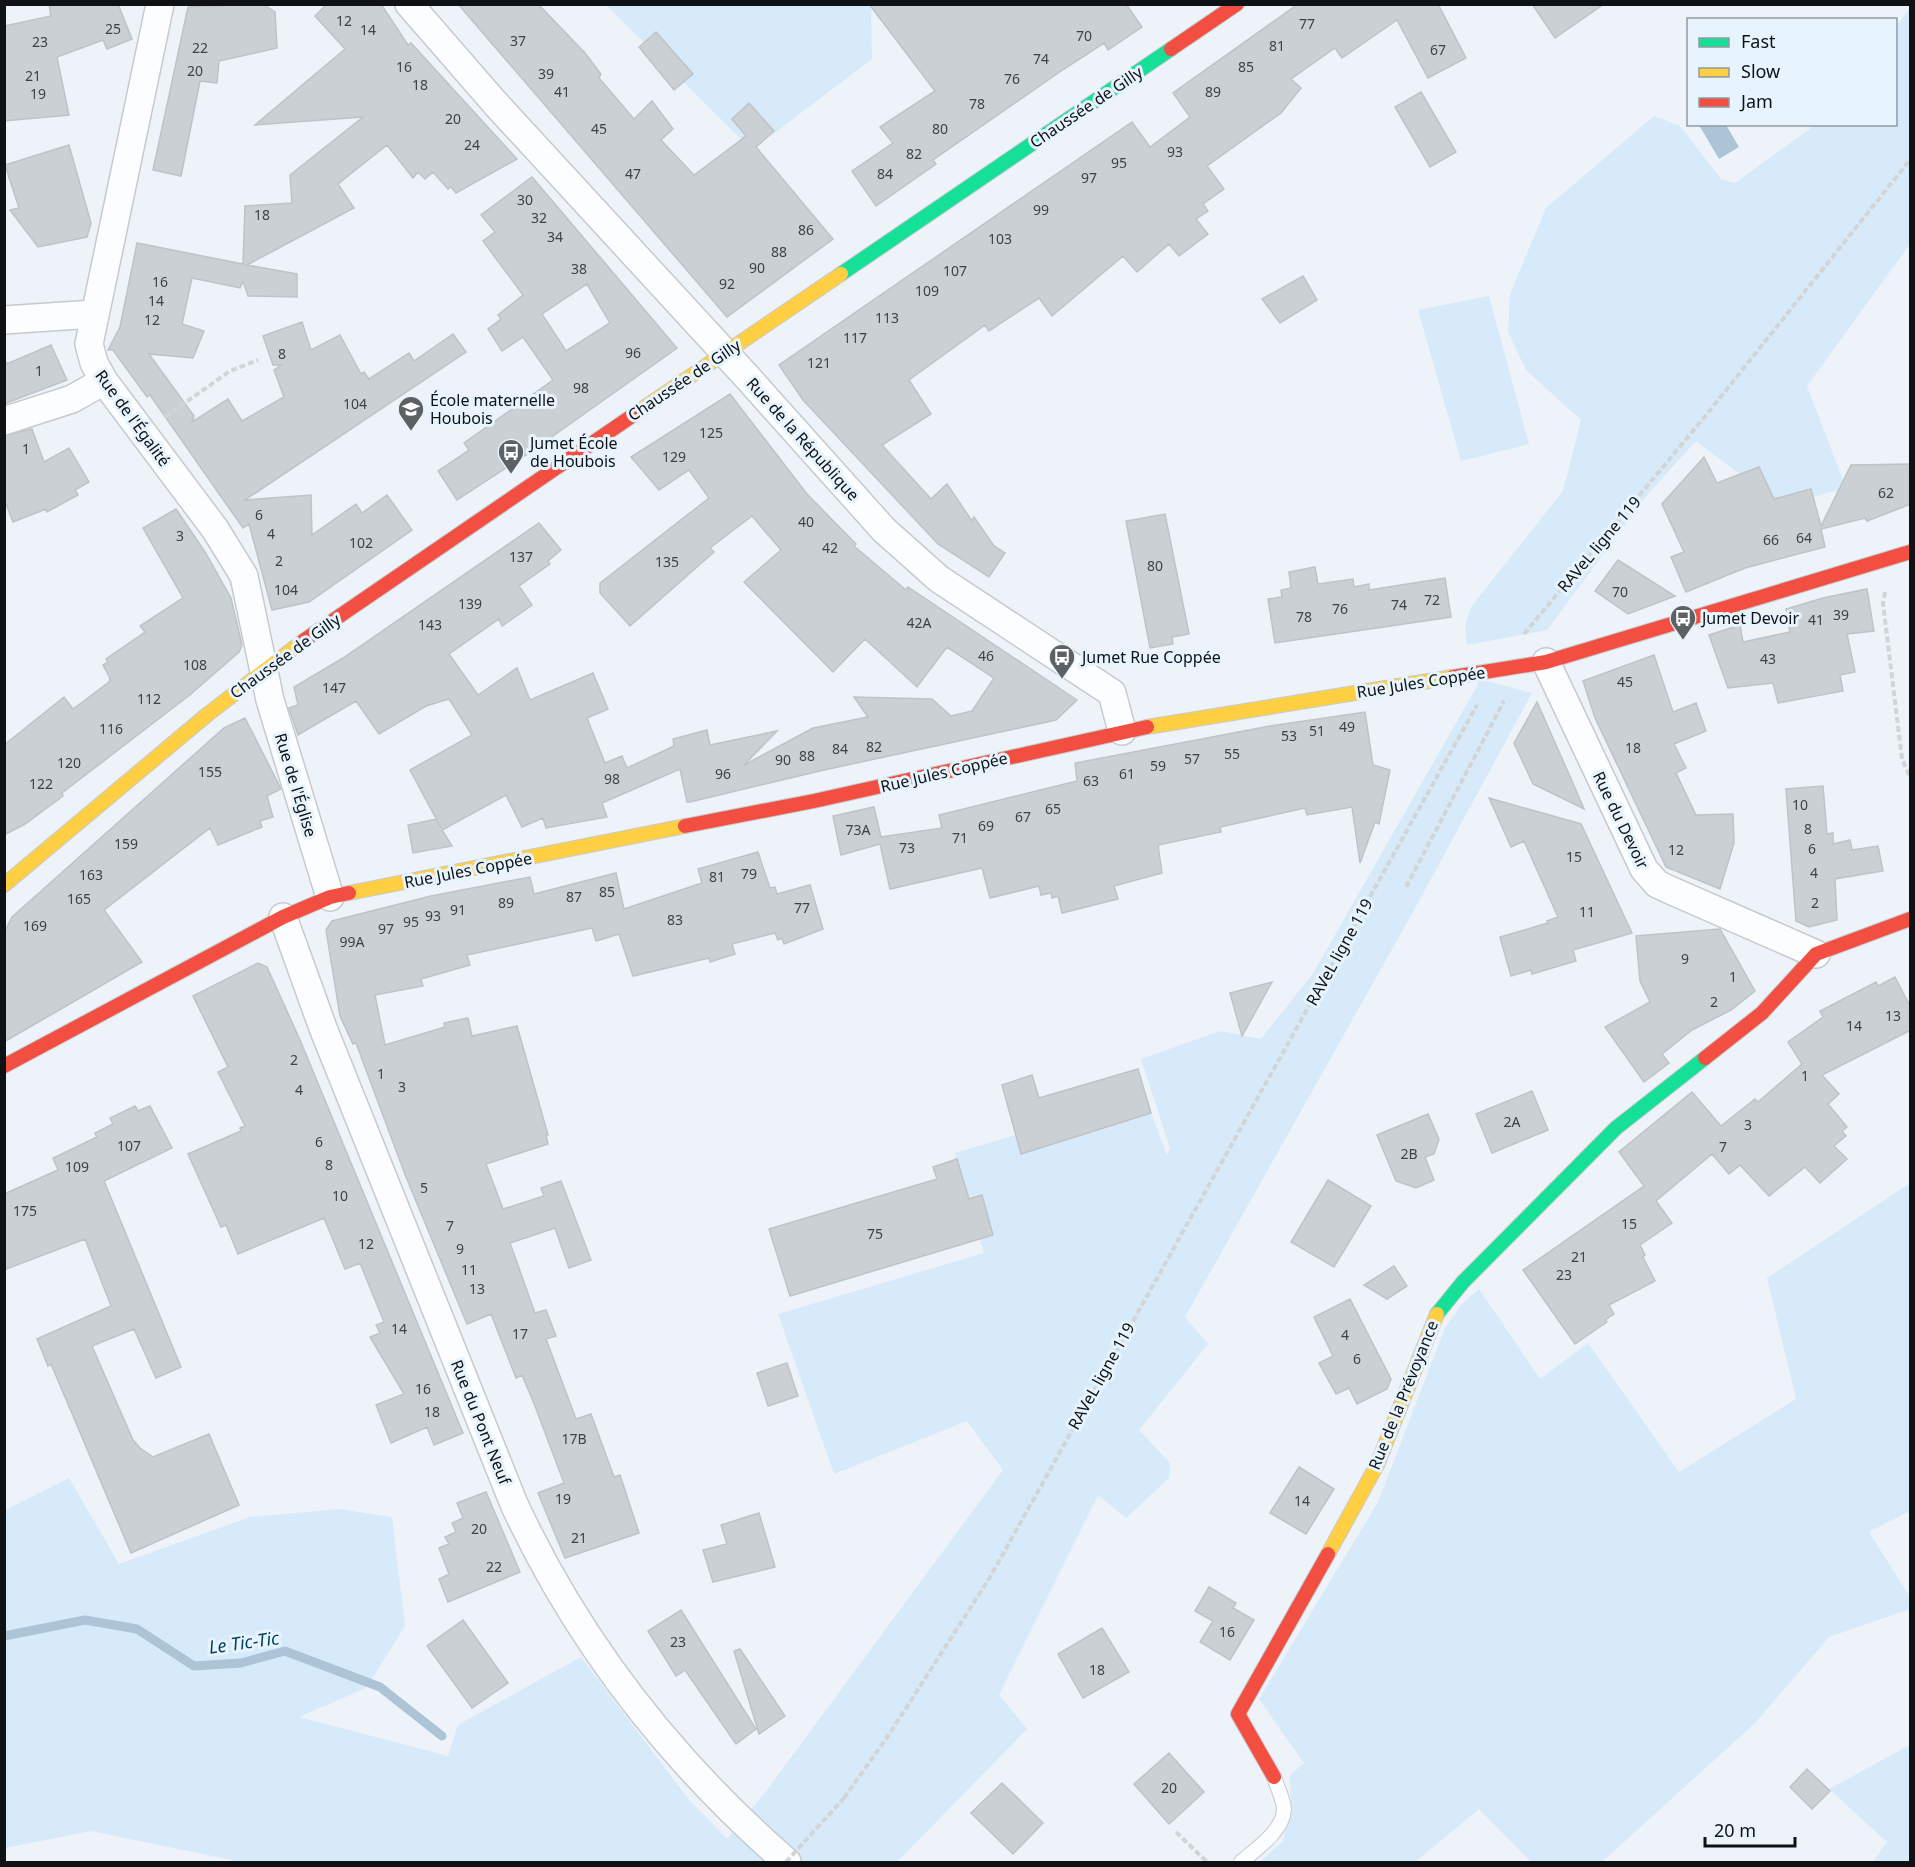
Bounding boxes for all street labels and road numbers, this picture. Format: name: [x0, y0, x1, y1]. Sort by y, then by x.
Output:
street label: Chaussée de Gilly: [1025, 61, 1147, 153]
street label: Chaussée de Gilly: [623, 334, 745, 426]
street label: Rue de l'Égalité: [90, 365, 176, 471]
street label: Rue de la République: [742, 373, 864, 505]
street label: RAVeL ligne 119: [1552, 491, 1646, 597]
street label: Chaussée de Gilly: [225, 608, 345, 704]
street label: Rue Jules Coppée: [1355, 661, 1487, 703]
street label: Rue de l'Église: [270, 730, 322, 840]
street label: Rue Jules Coppée: [878, 747, 1010, 797]
street label: Rue du Devoir: [1588, 768, 1654, 873]
street label: Rue Jules Coppée: [402, 847, 534, 893]
street label: RAVeL ligne 119: [1301, 895, 1377, 1009]
street label: Rue de la Prévoyance: [1363, 1317, 1443, 1473]
street label: RAVeL ligne 119: [1063, 1319, 1139, 1433]
street label: Rue du Pont Neuf: [446, 1356, 517, 1489]

